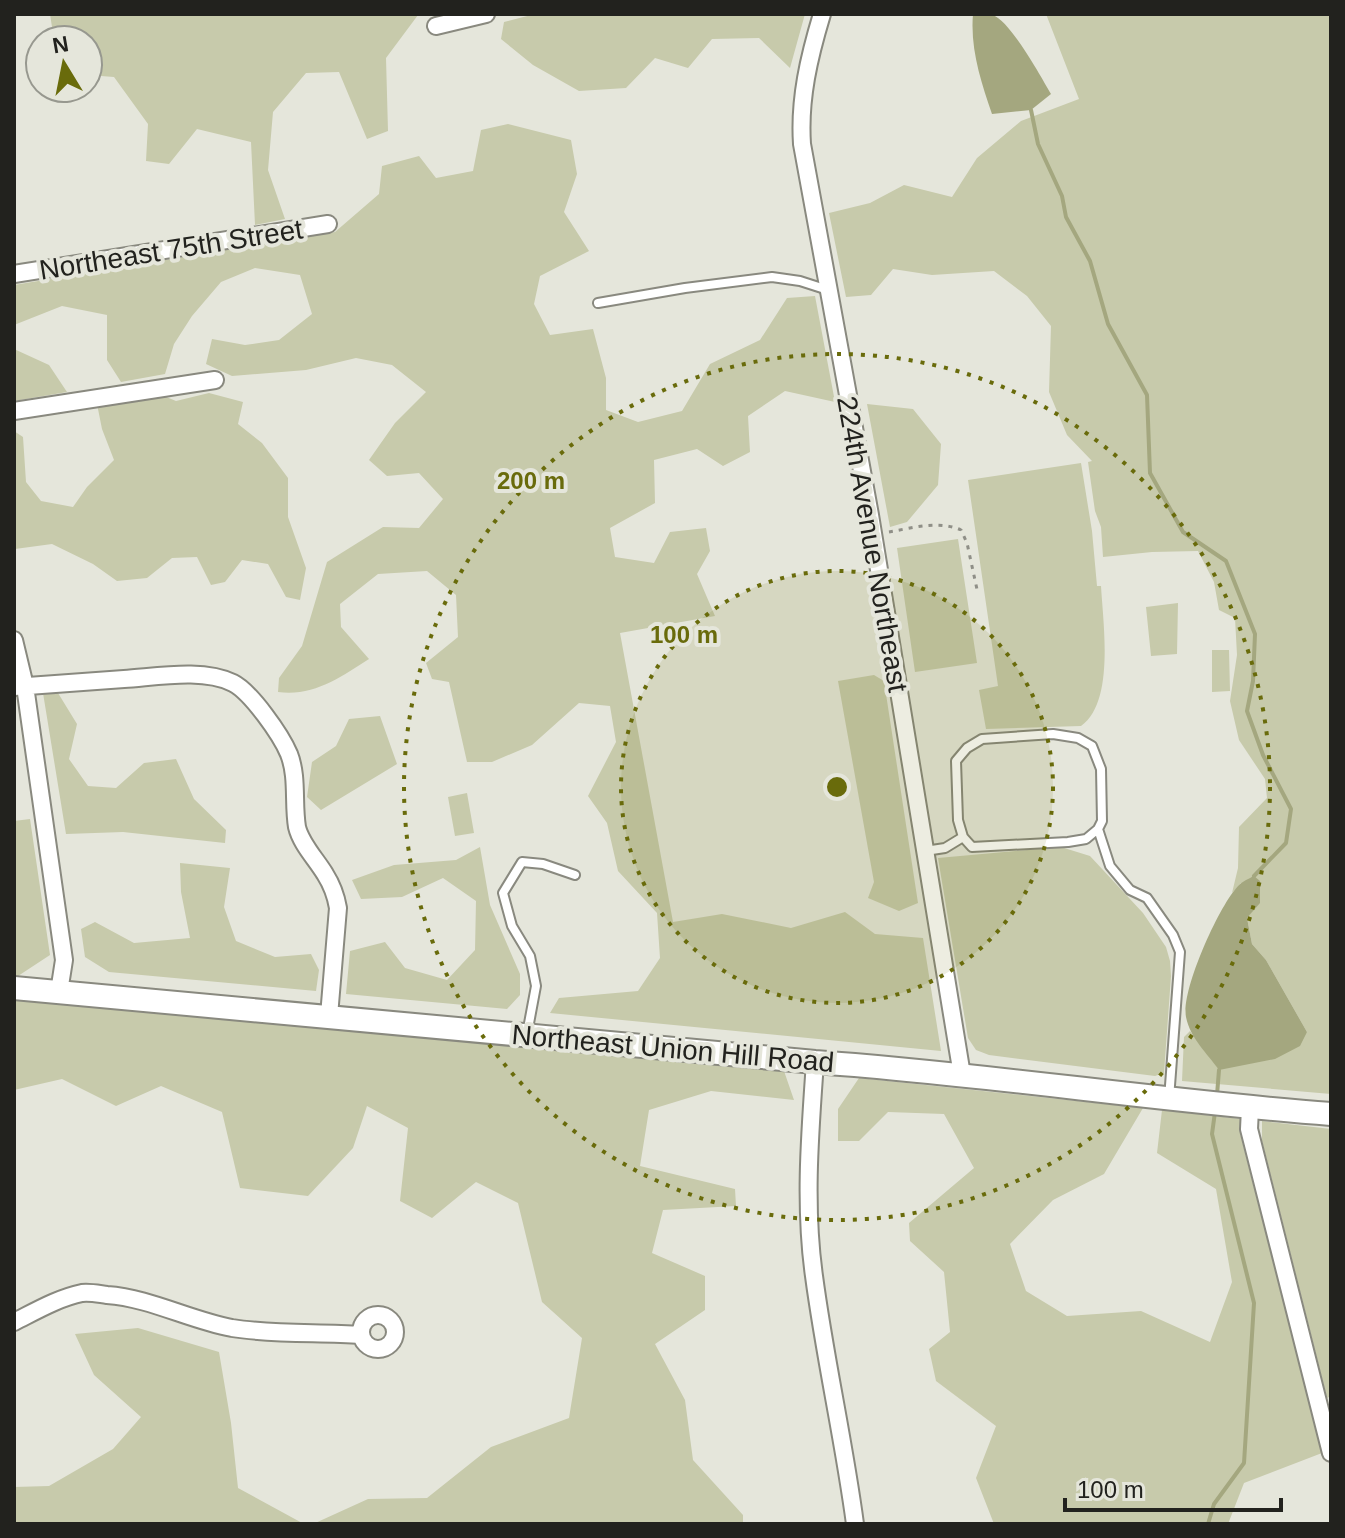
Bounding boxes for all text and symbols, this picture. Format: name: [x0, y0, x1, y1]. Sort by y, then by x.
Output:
north arrow: [24, 24, 104, 104]
text: N: [51, 31, 71, 58]
street label: Northeast 75th Street: [37, 213, 305, 286]
street label: 224th Avenue Northeast: [831, 394, 914, 695]
text: 200 m: [497, 467, 565, 494]
text: 100 m: [650, 621, 718, 648]
centre of rings: [823, 773, 851, 801]
street label: Northeast Union Hill Road: [510, 1019, 836, 1078]
scale bar: [1065, 1462, 1281, 1512]
text: 100 m: [1077, 1476, 1144, 1503]

